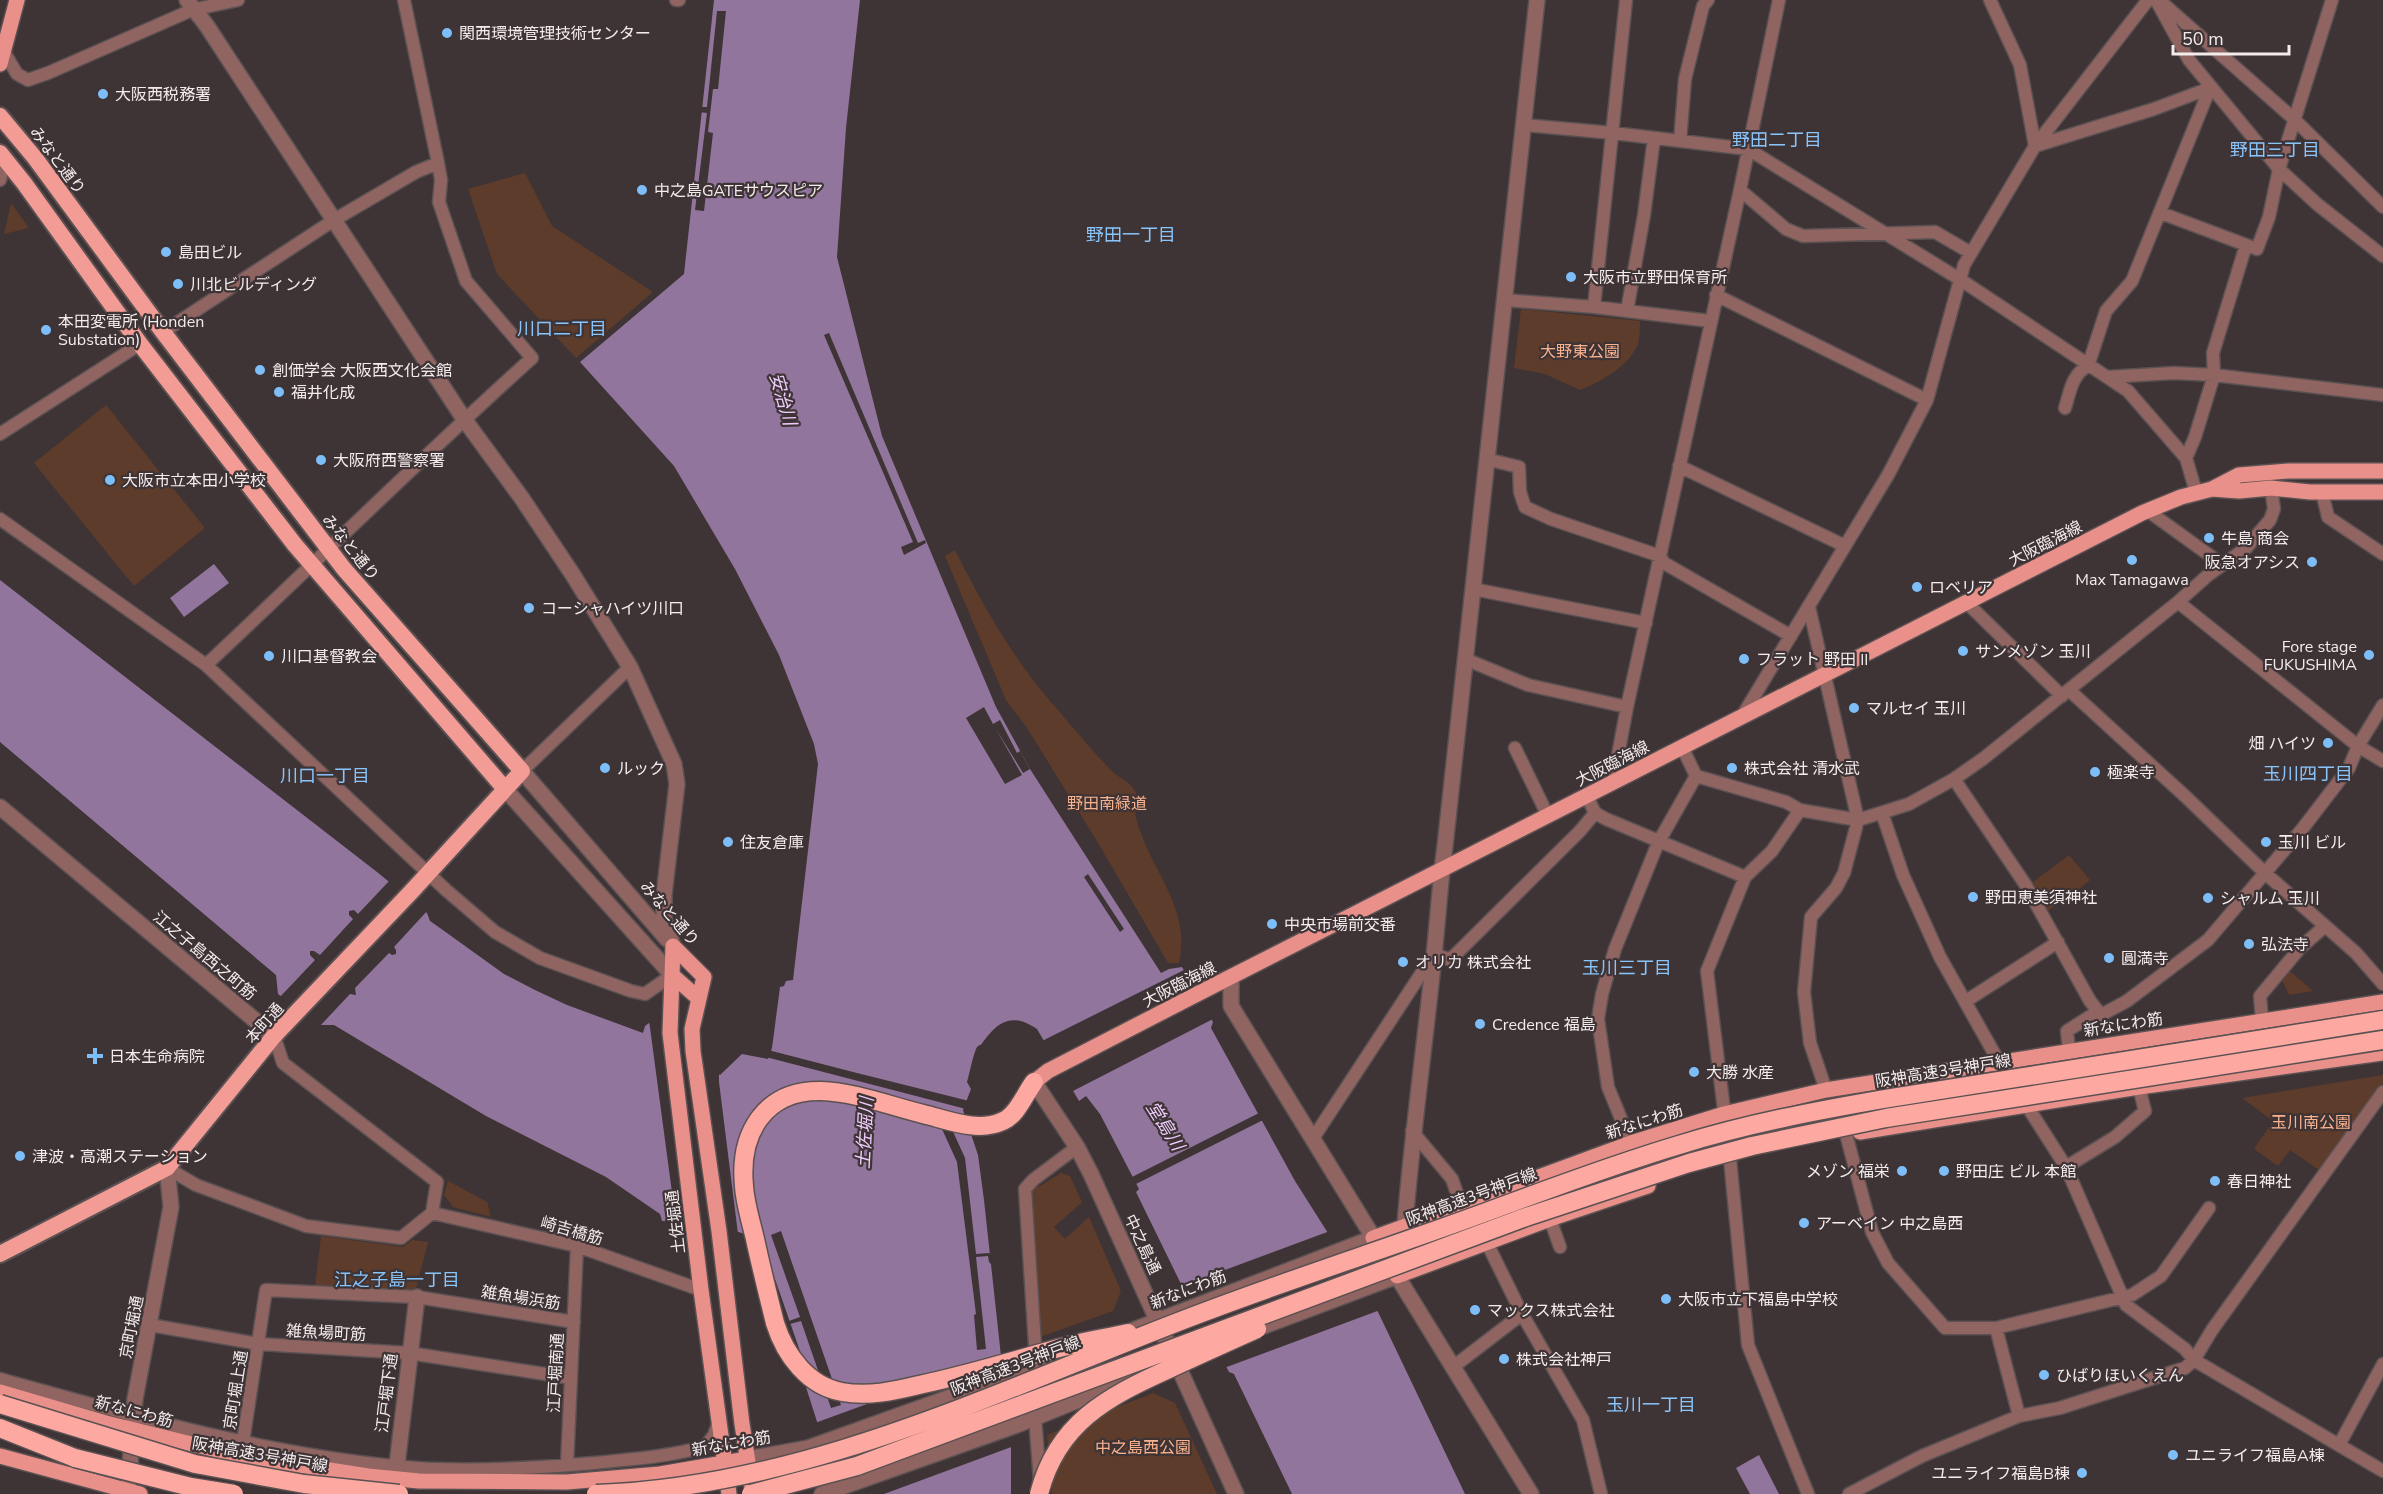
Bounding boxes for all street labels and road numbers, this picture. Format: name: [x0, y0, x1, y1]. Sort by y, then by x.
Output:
street label: みなと通り: [24, 122, 90, 199]
street label: みなと通り: [316, 510, 384, 586]
street label: 大阪臨海線: [2005, 516, 2086, 572]
street label: 大阪臨海線: [1572, 736, 1653, 792]
street label: みなと通り: [635, 876, 704, 951]
street label: 江之子島西之町筋: [148, 906, 260, 1005]
street label: 大阪臨海線: [1139, 957, 1220, 1013]
street label: 本町通: [241, 998, 289, 1049]
street label: 新なにわ筋: [2082, 1008, 2164, 1042]
street label: 阪神高速3号神戸線: [1873, 1049, 2013, 1093]
street label: 新なにわ筋: [1603, 1099, 1686, 1145]
street label: 阪神高速3号神戸線: [1403, 1163, 1540, 1231]
street label: 土佐堀通: [661, 1189, 691, 1255]
street label: 中之島通: [1119, 1211, 1166, 1278]
street label: 崎吉橋筋: [538, 1212, 606, 1250]
street label: 新なにわ筋: [1147, 1265, 1230, 1315]
street label: 雑魚場浜筋: [480, 1281, 562, 1315]
street label: 京町堀通: [115, 1294, 149, 1361]
street label: 雑魚場町筋: [285, 1320, 366, 1346]
street label: 阪神高速3号神戸線: [947, 1331, 1084, 1401]
street label: 江戸堀南通: [543, 1333, 569, 1414]
street label: 京町堀上通: [219, 1349, 253, 1431]
street label: 江戸堀下通: [371, 1352, 403, 1434]
street label: 新なにわ筋: [92, 1391, 175, 1433]
street label: 新なにわ筋: [690, 1426, 772, 1462]
street label: 阪神高速3号神戸線: [190, 1432, 329, 1478]

